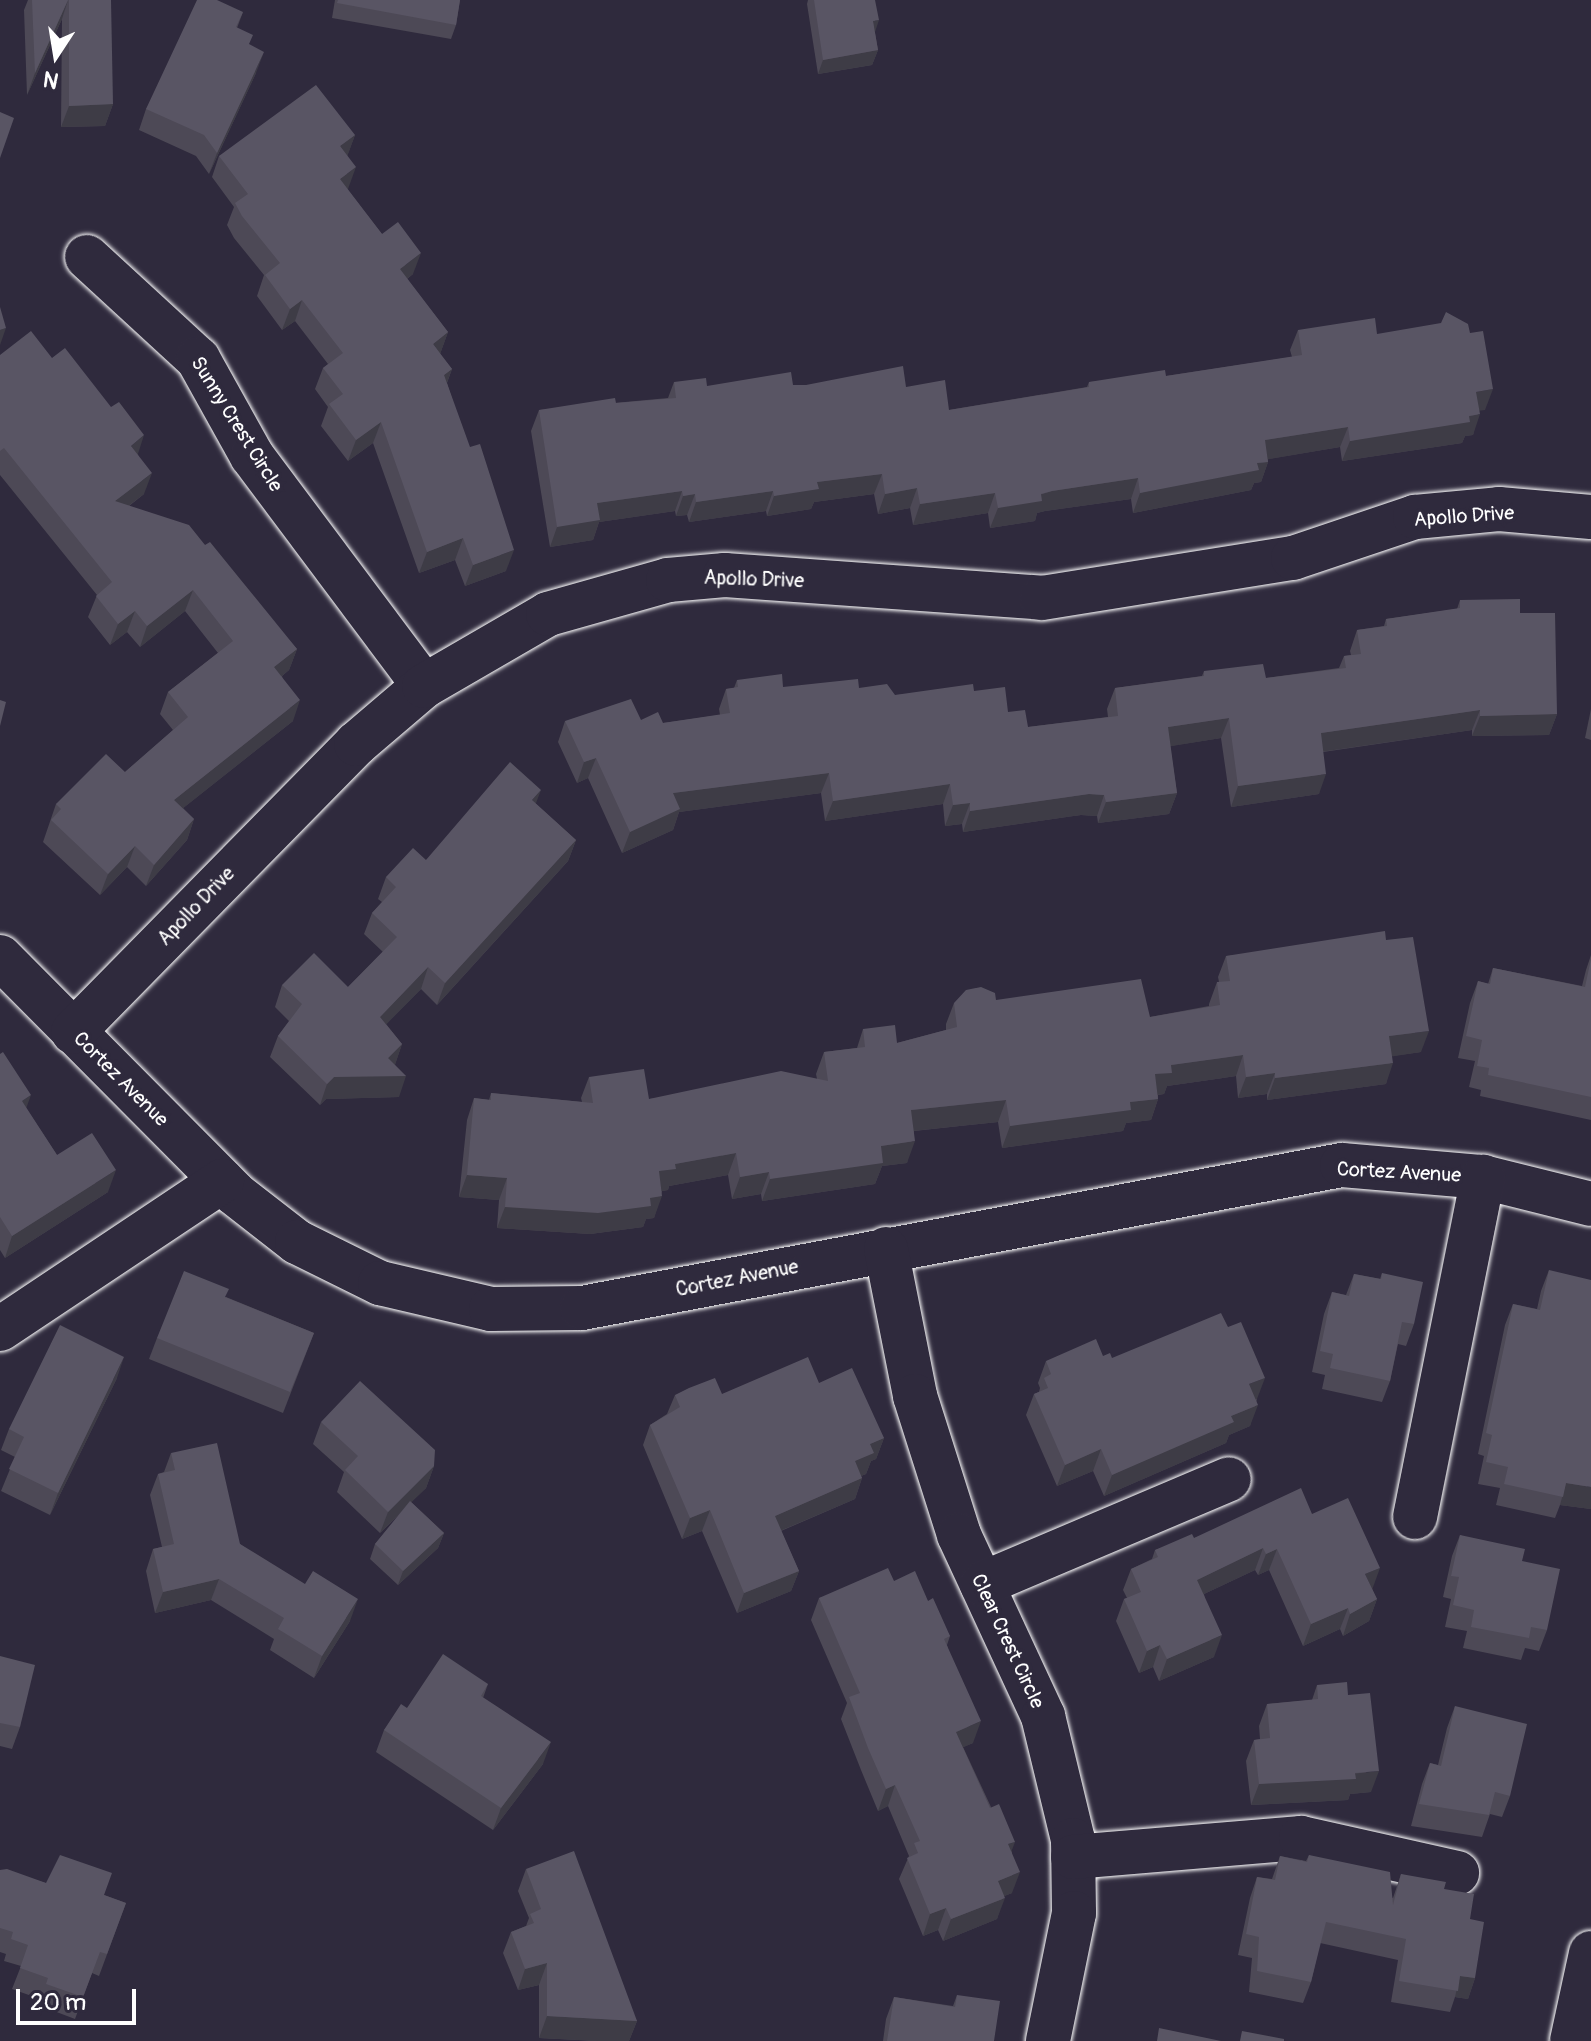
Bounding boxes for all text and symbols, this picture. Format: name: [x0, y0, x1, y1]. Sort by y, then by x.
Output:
north arrow: [16, 16, 96, 96]
text: N: [41, 64, 61, 95]
street label: Sunny Crest Circle: [186, 352, 288, 496]
street label: Apollo Drive: [1413, 501, 1515, 531]
street label: Apollo Drive: [703, 565, 805, 593]
street label: Apollo Drive: [152, 862, 240, 950]
street label: Cortez Avenue: [69, 1027, 173, 1131]
street label: Cortez Avenue: [1336, 1157, 1462, 1187]
street label: Cortez Avenue: [674, 1254, 800, 1302]
street label: Clear Crest Circle: [966, 1570, 1050, 1712]
scale bar: [20, 1973, 140, 2023]
text: 20 m: [30, 1988, 86, 2017]

